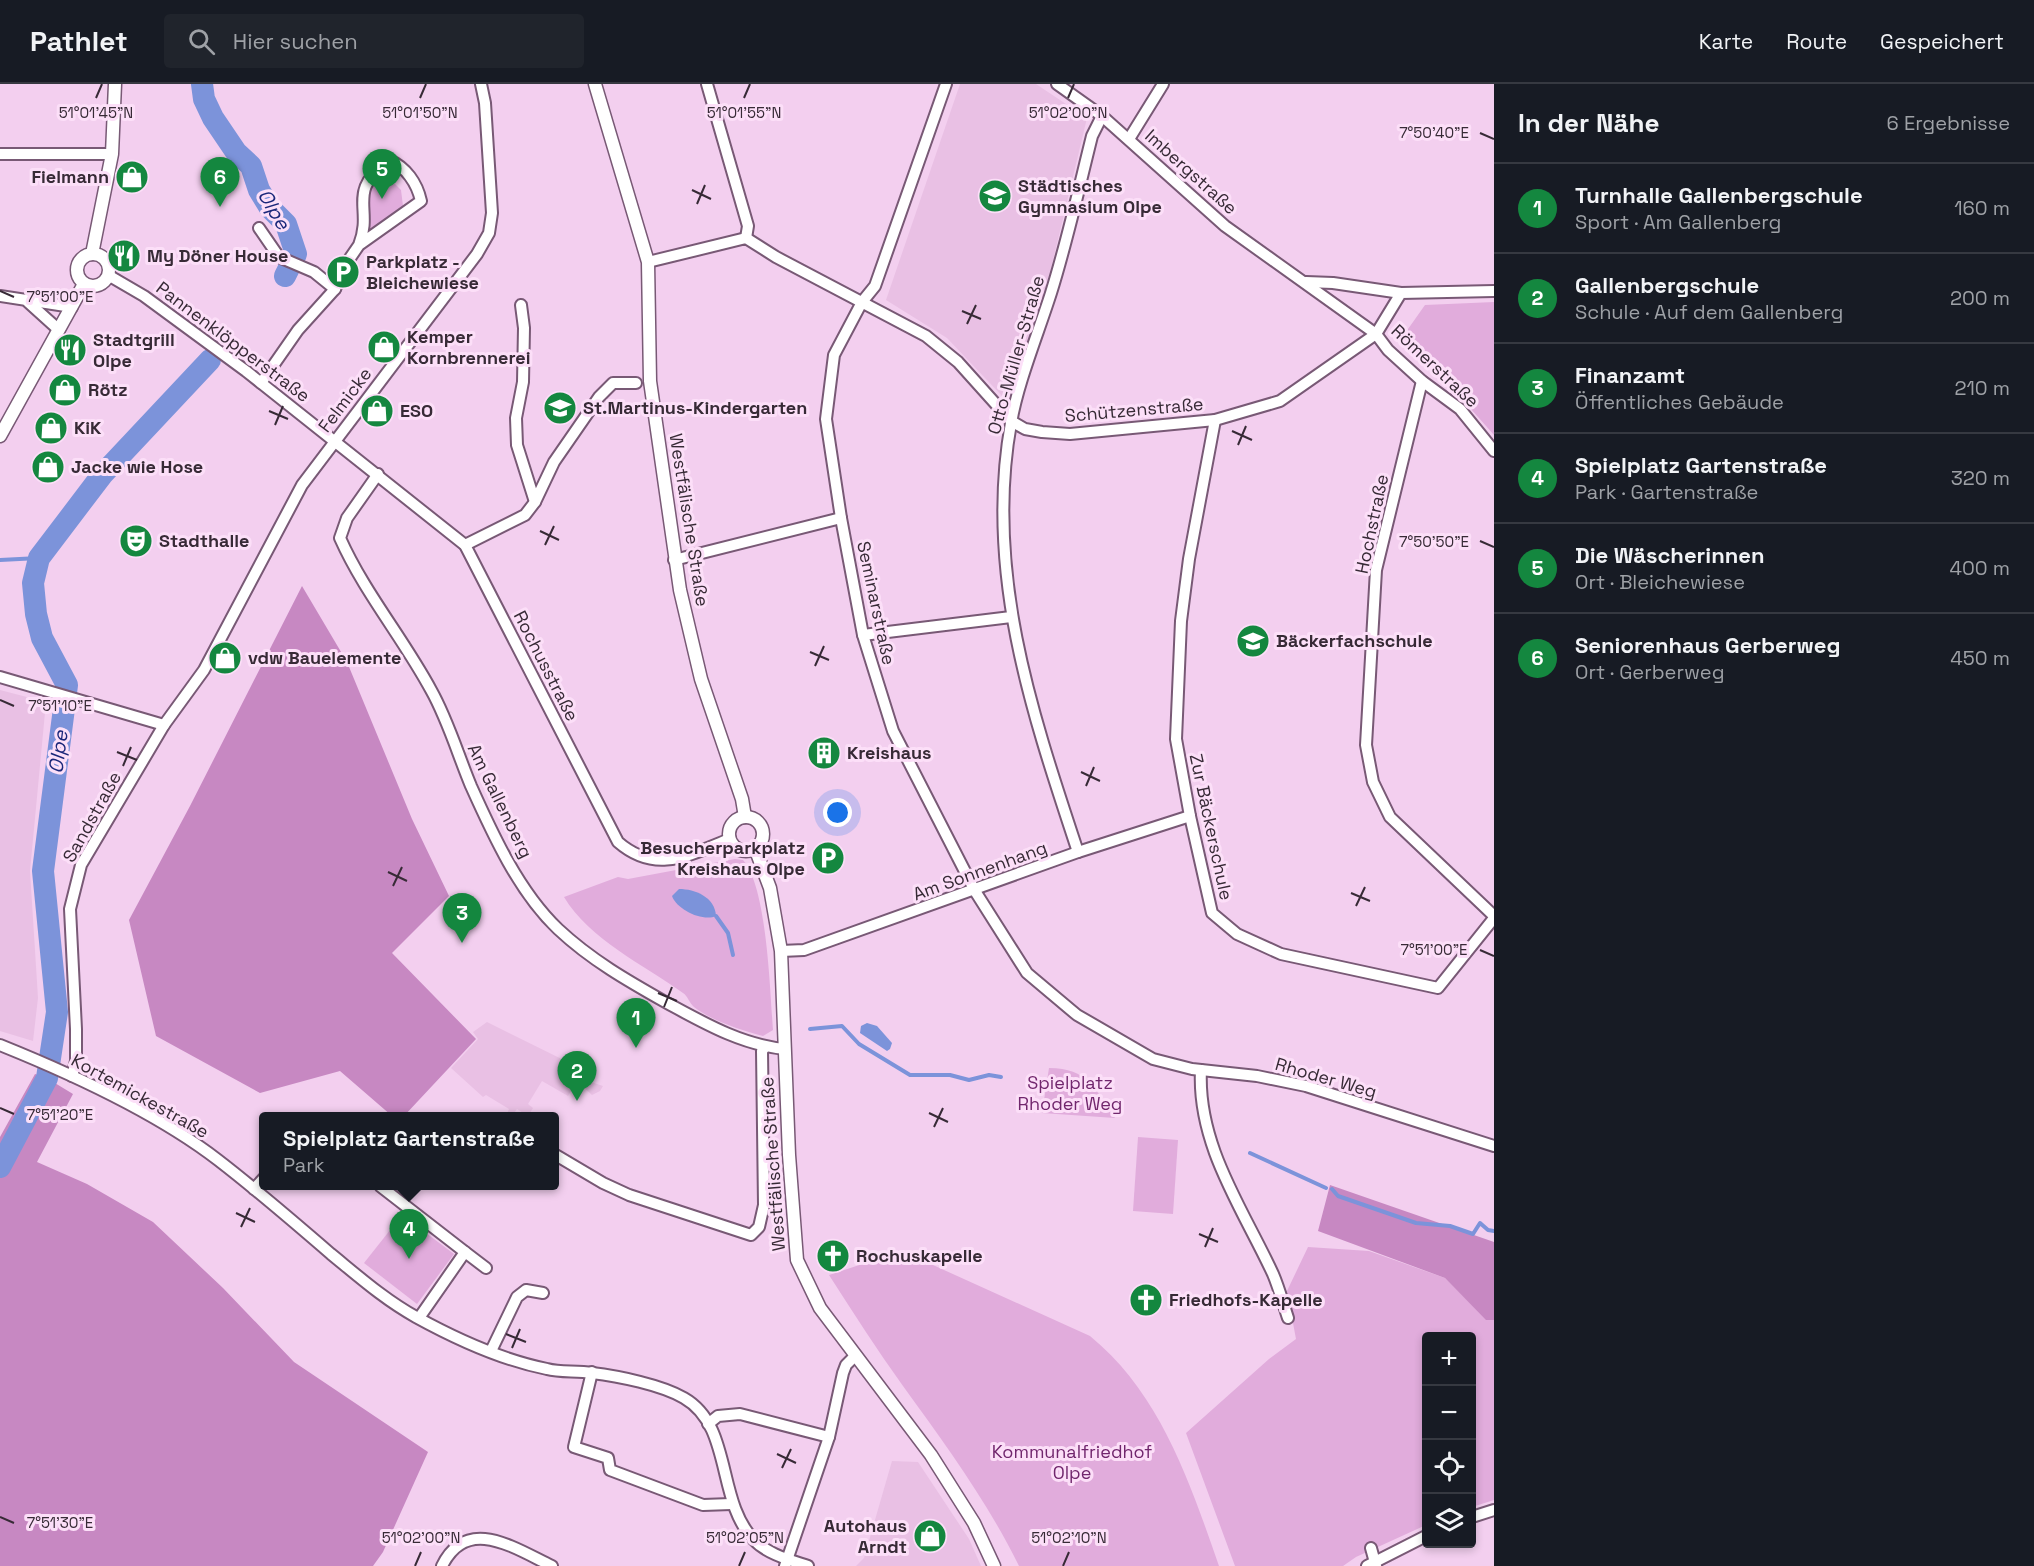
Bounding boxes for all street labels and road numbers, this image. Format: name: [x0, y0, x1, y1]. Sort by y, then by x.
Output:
street label: Imbergstraße: [1140, 124, 1242, 219]
street label: Otto-Müller-Straße: [982, 273, 1049, 437]
street label: Pannenklöpperstraße: [152, 276, 315, 407]
street label: Römerstraße: [1387, 319, 1484, 412]
street label: Felmicke: [313, 363, 376, 437]
street label: Schützenstraße: [1064, 392, 1204, 427]
street label: Westfälische Straße: [664, 432, 715, 608]
street label: Hochstraße: [1350, 472, 1393, 576]
street label: Seminarstraße: [852, 539, 901, 667]
street label: Rochusstraße: [509, 607, 584, 725]
street label: Am Gallenberg: [463, 740, 538, 862]
street label: Zur Bäckerschule: [1185, 752, 1238, 902]
street label: Sandstraße: [57, 767, 126, 866]
street label: Am Sonnenhang: [909, 836, 1050, 906]
street label: Kortemickestraße: [67, 1048, 213, 1143]
street label: Rhoder Weg: [1273, 1052, 1380, 1103]
street label: Westfälische Straße: [755, 1076, 790, 1252]

